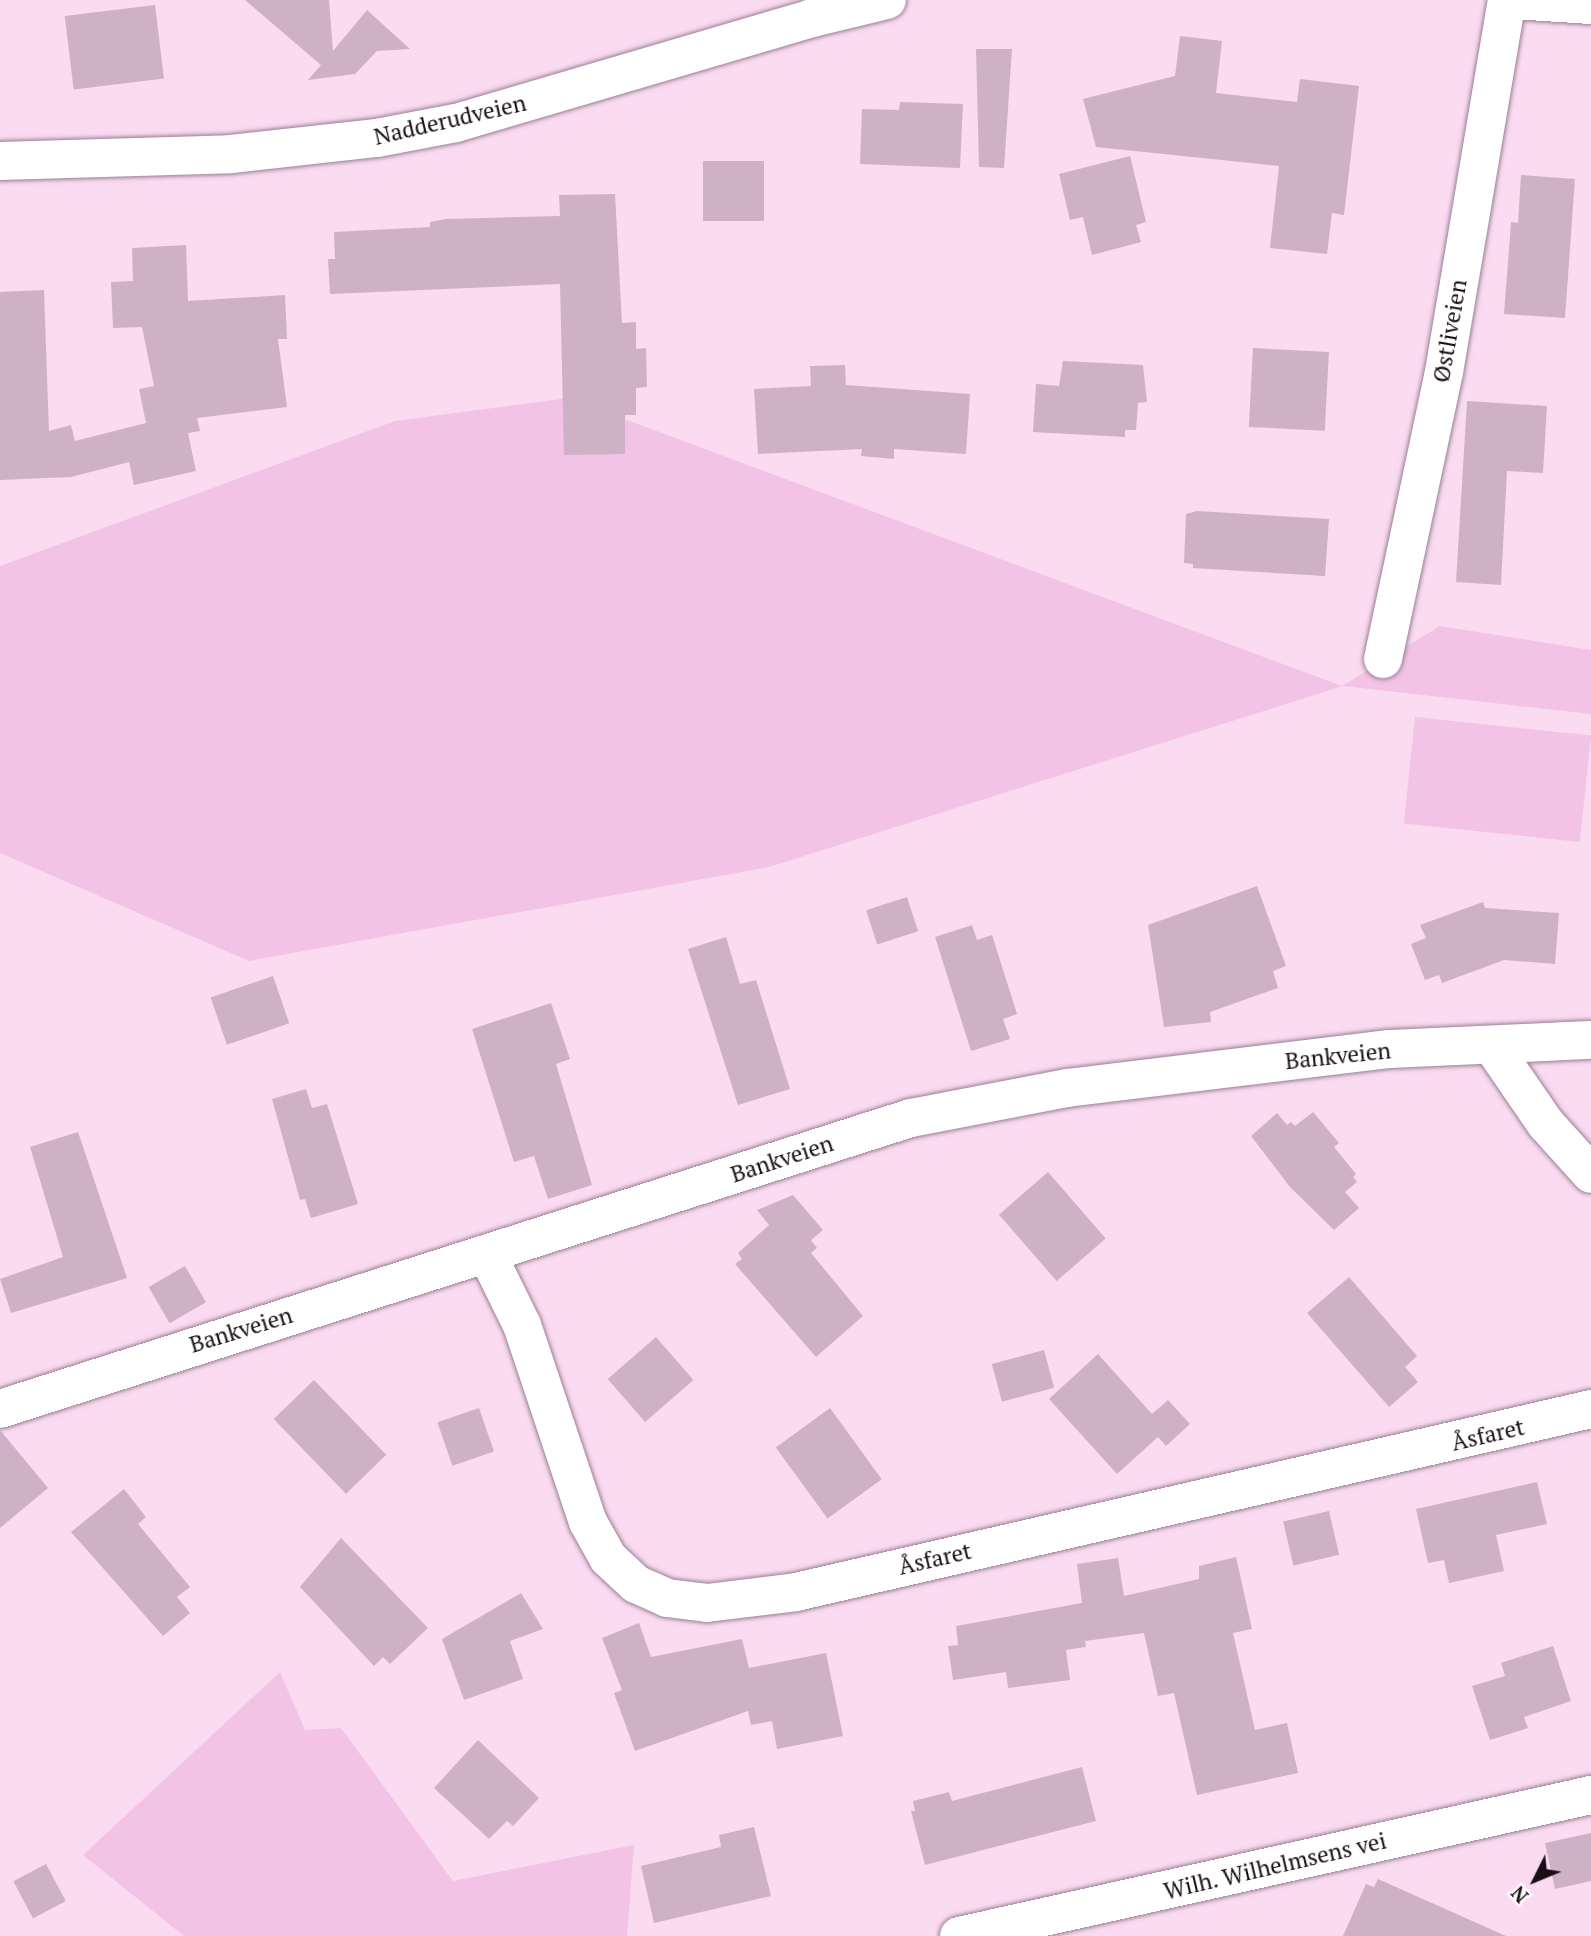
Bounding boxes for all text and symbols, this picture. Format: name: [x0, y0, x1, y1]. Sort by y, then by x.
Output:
street label: Nadderudveien: [371, 89, 529, 151]
street label: Østliveien: [1427, 277, 1473, 385]
street label: Bankveien: [1284, 1037, 1392, 1075]
street label: Bankveien: [727, 1129, 837, 1189]
street label: Bankveien: [186, 1301, 296, 1359]
street label: Åsfaret: [1449, 1413, 1527, 1457]
street label: Åsfaret: [896, 1537, 974, 1581]
street label: Wilh. Wilhelmsens vei: [1161, 1827, 1389, 1905]
north arrow: [1500, 1845, 1570, 1915]
text: N: [1505, 1881, 1533, 1908]

